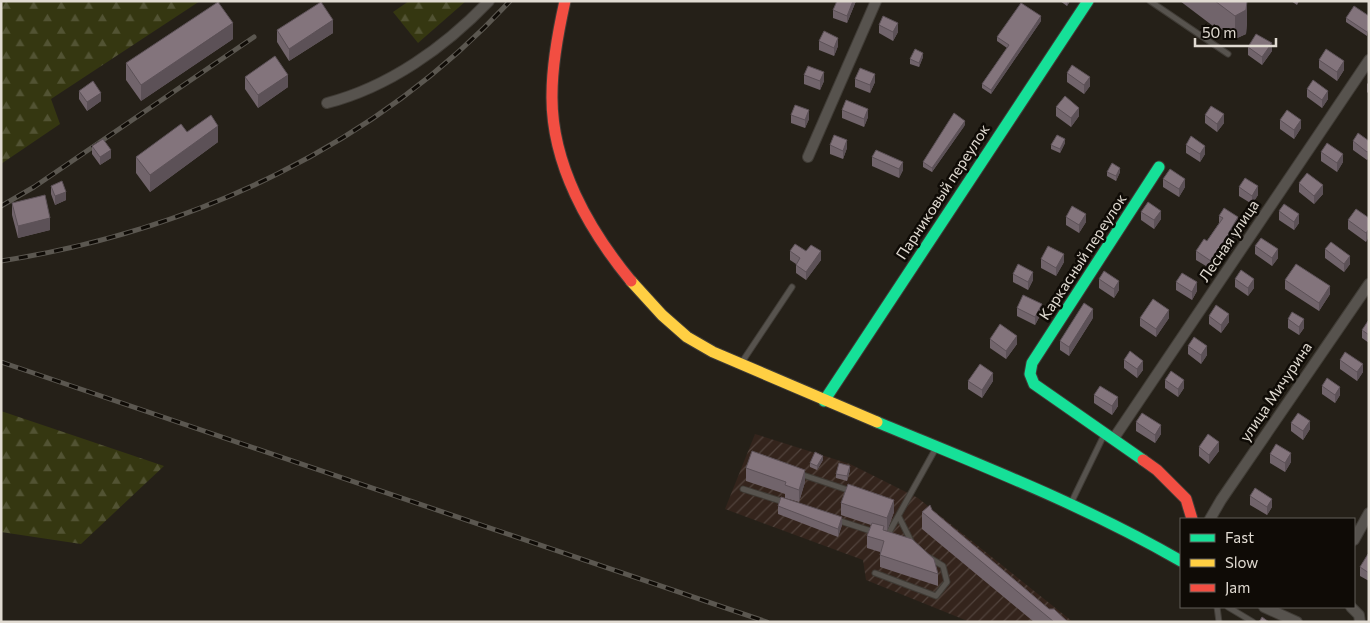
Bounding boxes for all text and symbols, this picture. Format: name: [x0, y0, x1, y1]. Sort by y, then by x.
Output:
scale bar: [1195, 15, 1276, 47]
text: 50 m: [1202, 23, 1236, 41]
street label: Парниковый переулок: [892, 120, 993, 262]
street label: Каркасный переулок: [1035, 190, 1130, 323]
street label: Лесная улица: [1194, 196, 1262, 285]
street label: улица Мичурина: [1235, 338, 1315, 445]
legend: [1180, 518, 1355, 608]
text: Fast: [1225, 528, 1254, 546]
text: Slow: [1225, 553, 1258, 571]
text: Jam: [1225, 578, 1250, 596]

